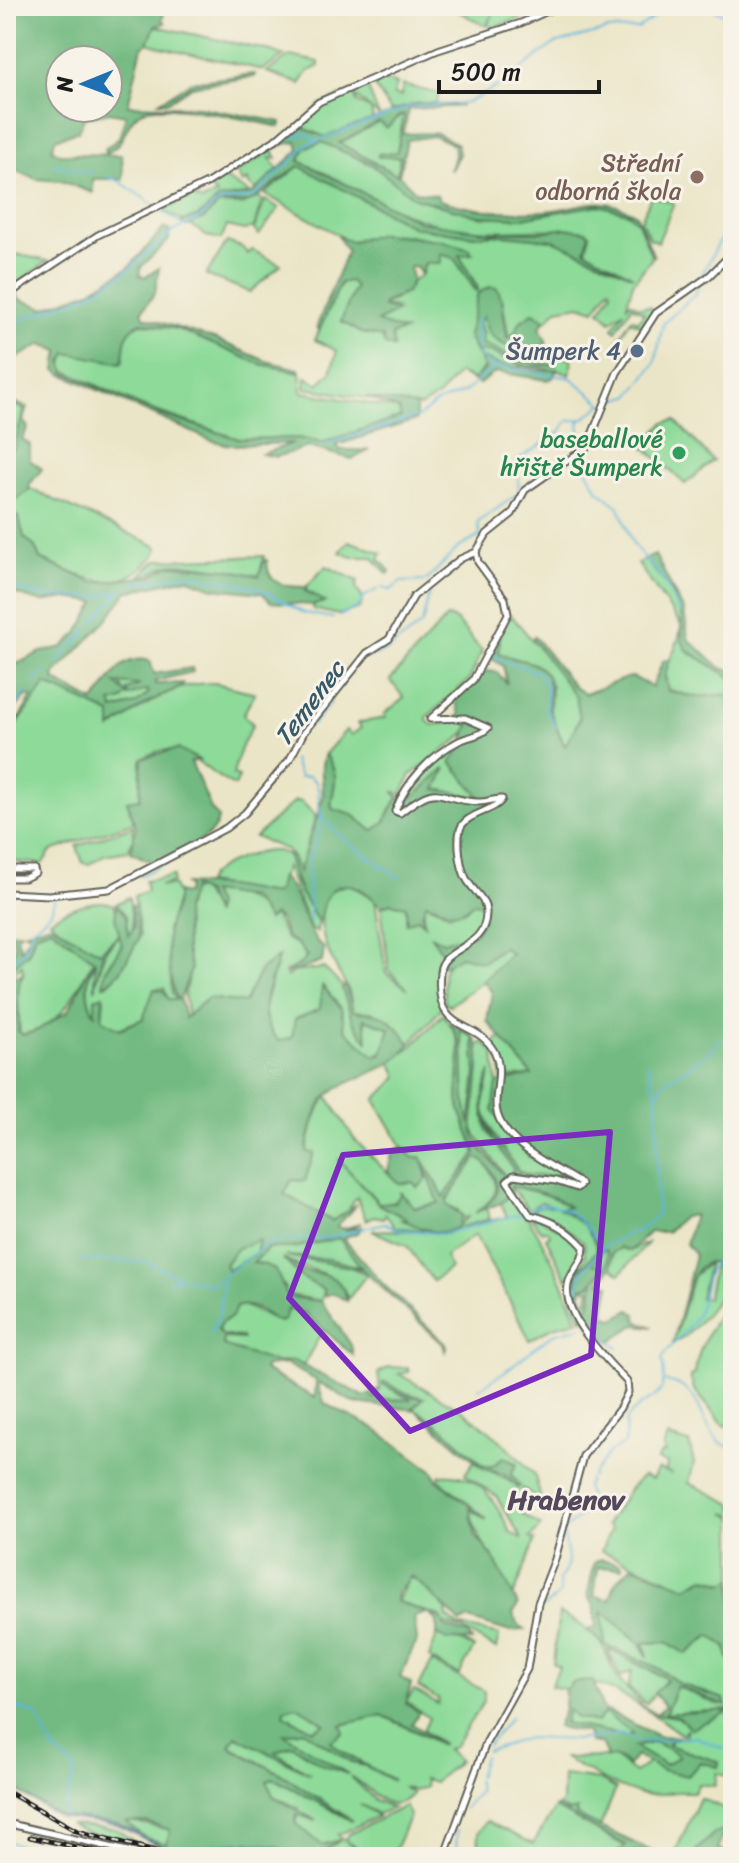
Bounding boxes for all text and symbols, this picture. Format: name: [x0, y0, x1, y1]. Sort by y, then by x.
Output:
north arrow: [44, 44, 124, 124]
scale bar: [439, 44, 599, 94]
text: 500 m: [451, 51, 521, 93]
text: N: [45, 76, 84, 93]
place label: Střední odborná škola: [535, 142, 684, 212]
marker: Střední odborná škola: [688, 168, 706, 186]
place label: Šumperk 4: [506, 330, 621, 372]
marker: Šumperk 4: [628, 342, 646, 360]
place label: baseballové hřiště Šumperk: [500, 418, 663, 488]
marker: baseballové hřiště Šumperk: [670, 444, 688, 462]
water label: Temenec: [261, 648, 358, 756]
district label: Hrabenov: [508, 1475, 626, 1524]

